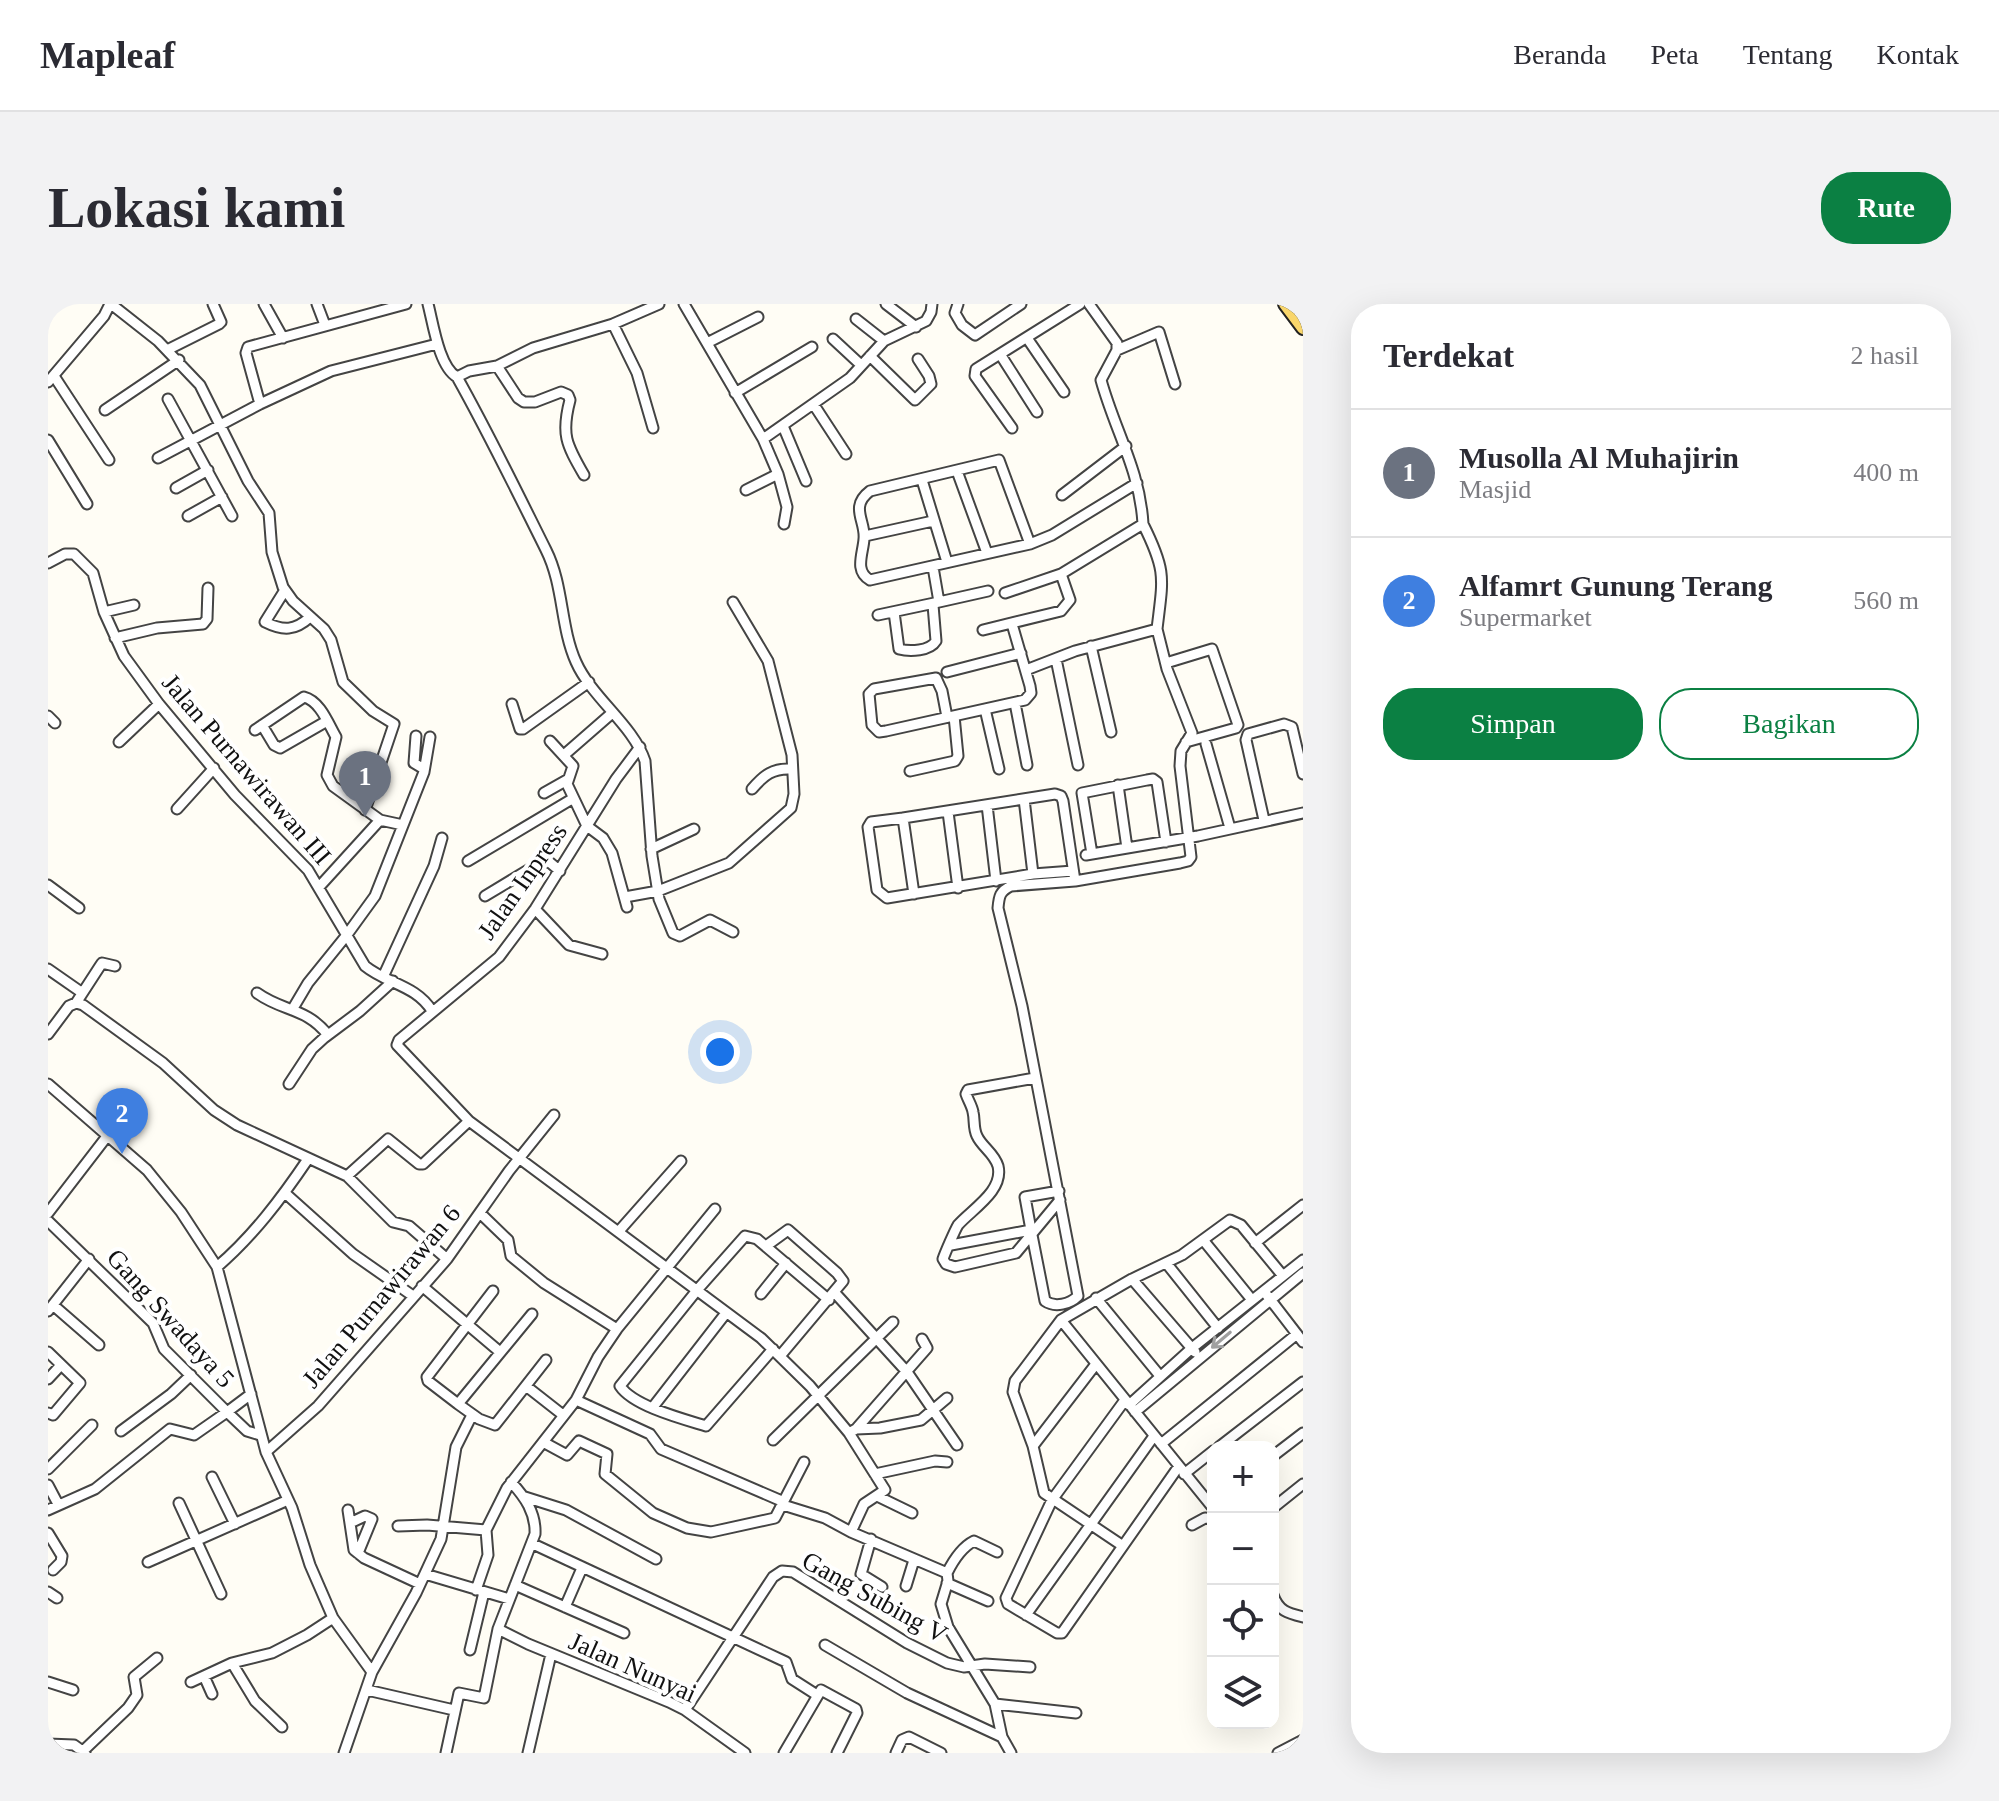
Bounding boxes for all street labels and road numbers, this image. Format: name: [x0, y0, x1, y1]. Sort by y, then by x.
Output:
street label: Jalan Purnawirawan III: [156, 668, 337, 870]
street label: Jalan Inpress: [472, 818, 573, 945]
street label: Jalan Purnawirawan 6: [296, 1199, 466, 1394]
street label: Gang Swadaya 5: [101, 1243, 240, 1394]
street label: Gang Subing V: [797, 1546, 953, 1649]
street label: Jalan Nunyai: [565, 1626, 701, 1708]

